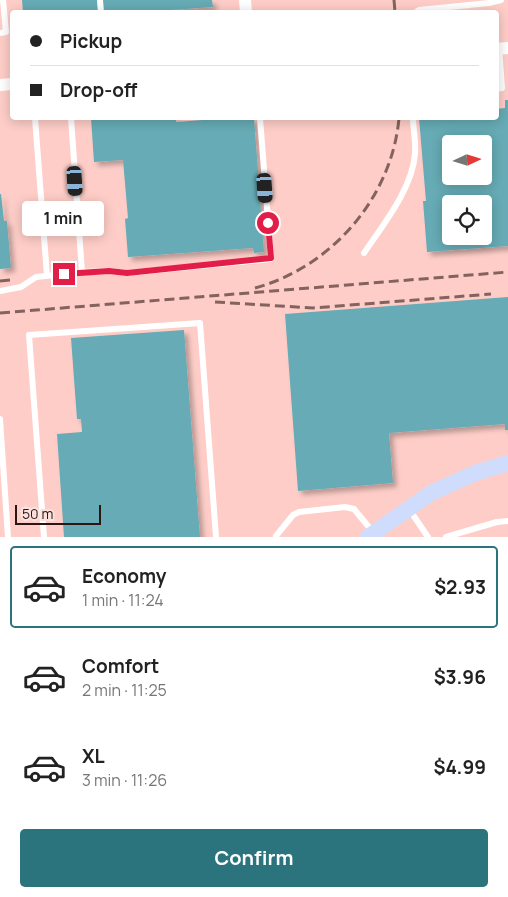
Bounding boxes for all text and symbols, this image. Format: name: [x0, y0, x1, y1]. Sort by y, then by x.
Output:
text: Pickup: [60, 28, 122, 54]
text: Drop-off: [60, 77, 137, 103]
north arrow: [442, 135, 492, 185]
map controls: [442, 135, 492, 245]
car: [66, 166, 83, 196]
car: [256, 173, 273, 203]
button: locate: [442, 195, 492, 245]
callout: 1 min: [23, 202, 105, 236]
text: 1 min: [43, 207, 83, 229]
route start: [257, 212, 279, 234]
route end: [53, 263, 75, 285]
scale bar: [15, 502, 101, 525]
text: 50 m: [22, 504, 53, 523]
text: Economy: [82, 563, 166, 589]
icon: car: [22, 565, 67, 610]
text: $2.93: [434, 574, 486, 600]
text: 1 min · 11:24: [82, 589, 164, 611]
text: Comfort: [82, 653, 159, 679]
icon: car: [22, 655, 67, 700]
text: $3.96: [434, 664, 486, 690]
text: 2 min · 11:25: [82, 679, 167, 701]
text: XL: [82, 743, 105, 769]
icon: car: [22, 745, 67, 790]
text: $4.99: [434, 754, 486, 780]
text: 3 min · 11:26: [82, 769, 167, 791]
button: Confirm: [20, 829, 488, 887]

